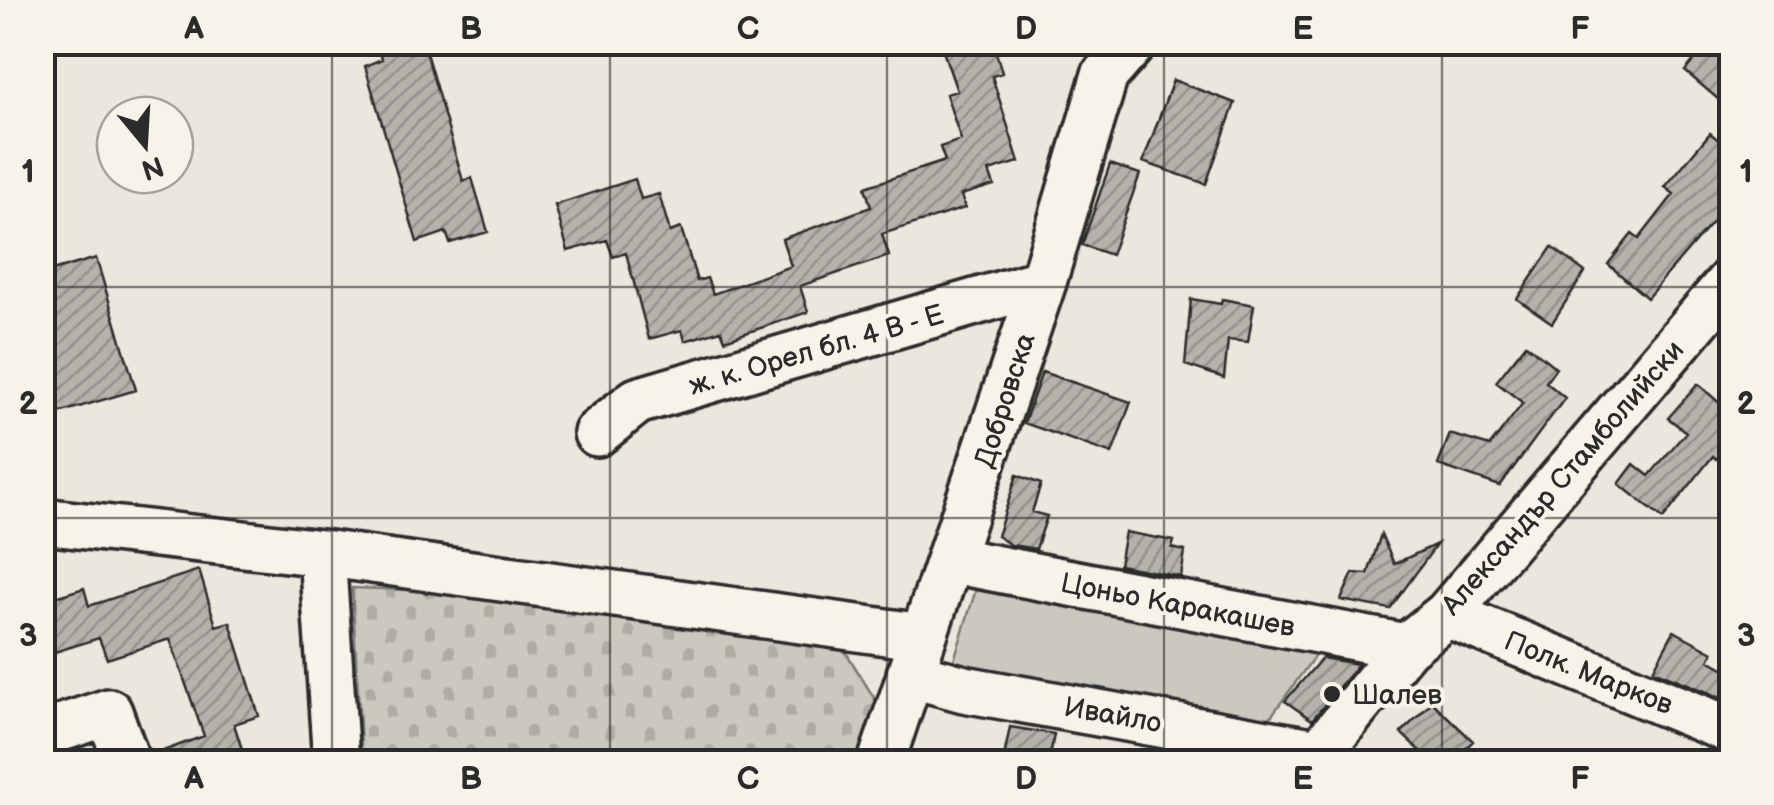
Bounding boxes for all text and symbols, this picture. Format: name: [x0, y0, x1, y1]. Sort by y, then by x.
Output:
text: A: [183, 10, 204, 49]
text: B: [460, 10, 482, 49]
text: C: [737, 10, 759, 49]
text: D: [1015, 10, 1037, 49]
text: E: [1293, 10, 1313, 49]
text: F: [1570, 10, 1590, 49]
north arrow: [95, 95, 195, 195]
text: N: [137, 148, 167, 186]
text: 1: [21, 153, 35, 192]
text: 1: [1739, 153, 1753, 192]
street label: ж. к. Орел бл. 4 В - Е: [685, 298, 948, 403]
street label: Добровска: [968, 329, 1043, 472]
street label: Александър Стамболийски: [1434, 334, 1691, 623]
text: 2: [18, 385, 38, 424]
text: 2: [1736, 385, 1756, 424]
street label: Цоньо Каракашев: [1058, 567, 1298, 644]
text: 3: [19, 617, 37, 656]
text: 3: [1737, 617, 1755, 656]
street label: Полк. Марков: [1499, 625, 1678, 722]
place label: Шалев: [1352, 679, 1442, 712]
marker: Шалев: [1321, 683, 1343, 705]
street label: Ивайло: [1061, 691, 1164, 740]
text: A: [183, 760, 204, 799]
text: B: [460, 760, 482, 799]
text: C: [737, 760, 759, 799]
text: D: [1015, 760, 1037, 799]
text: E: [1293, 760, 1313, 799]
text: F: [1570, 760, 1590, 799]

